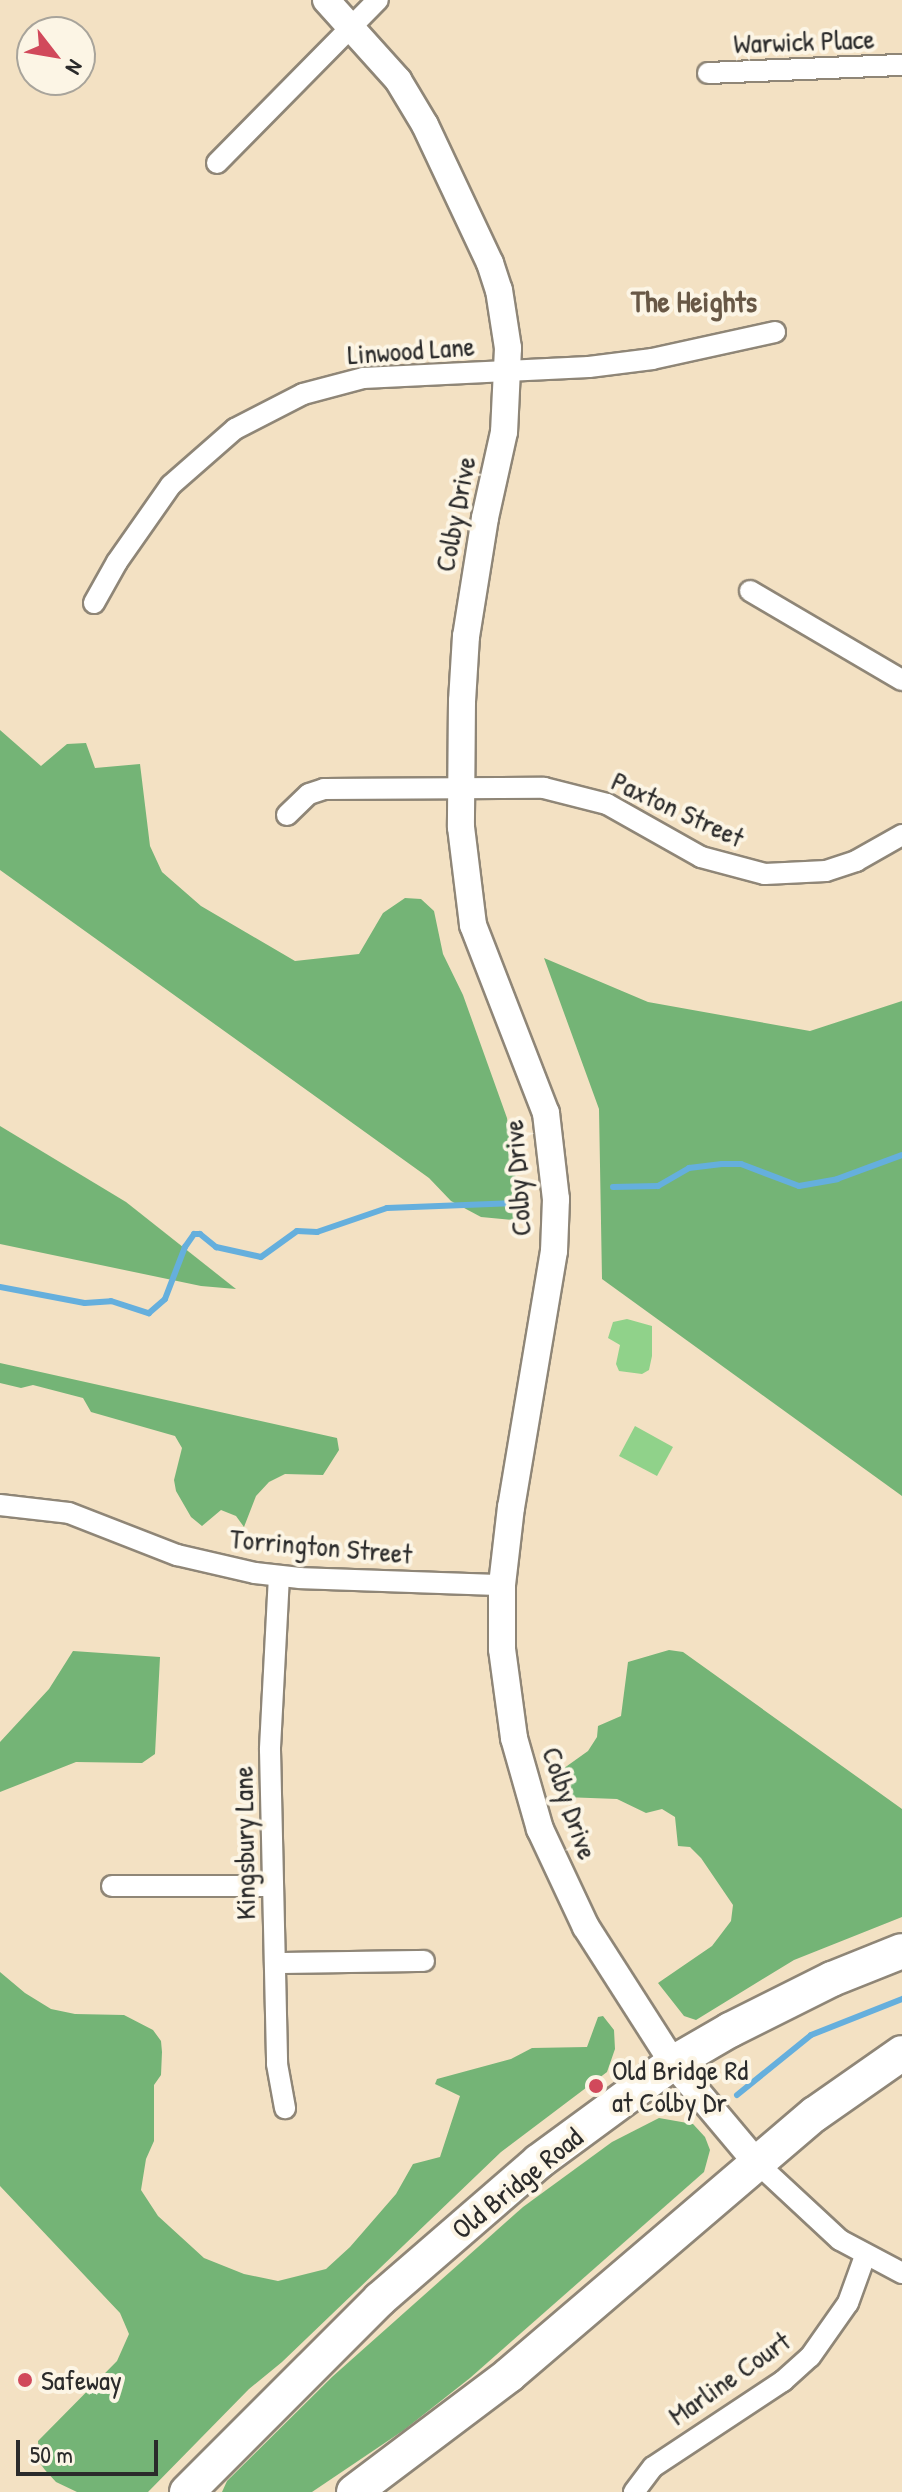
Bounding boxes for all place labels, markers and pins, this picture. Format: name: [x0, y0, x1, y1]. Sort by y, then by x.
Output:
place label: Old Bridge Rd at Colby Dr: [612, 2053, 748, 2119]
marker: Old Bridge Rd at Colby Dr: [587, 2077, 605, 2095]
place label: Safeway: [41, 2363, 122, 2397]
marker: Safeway: [16, 2371, 34, 2389]

